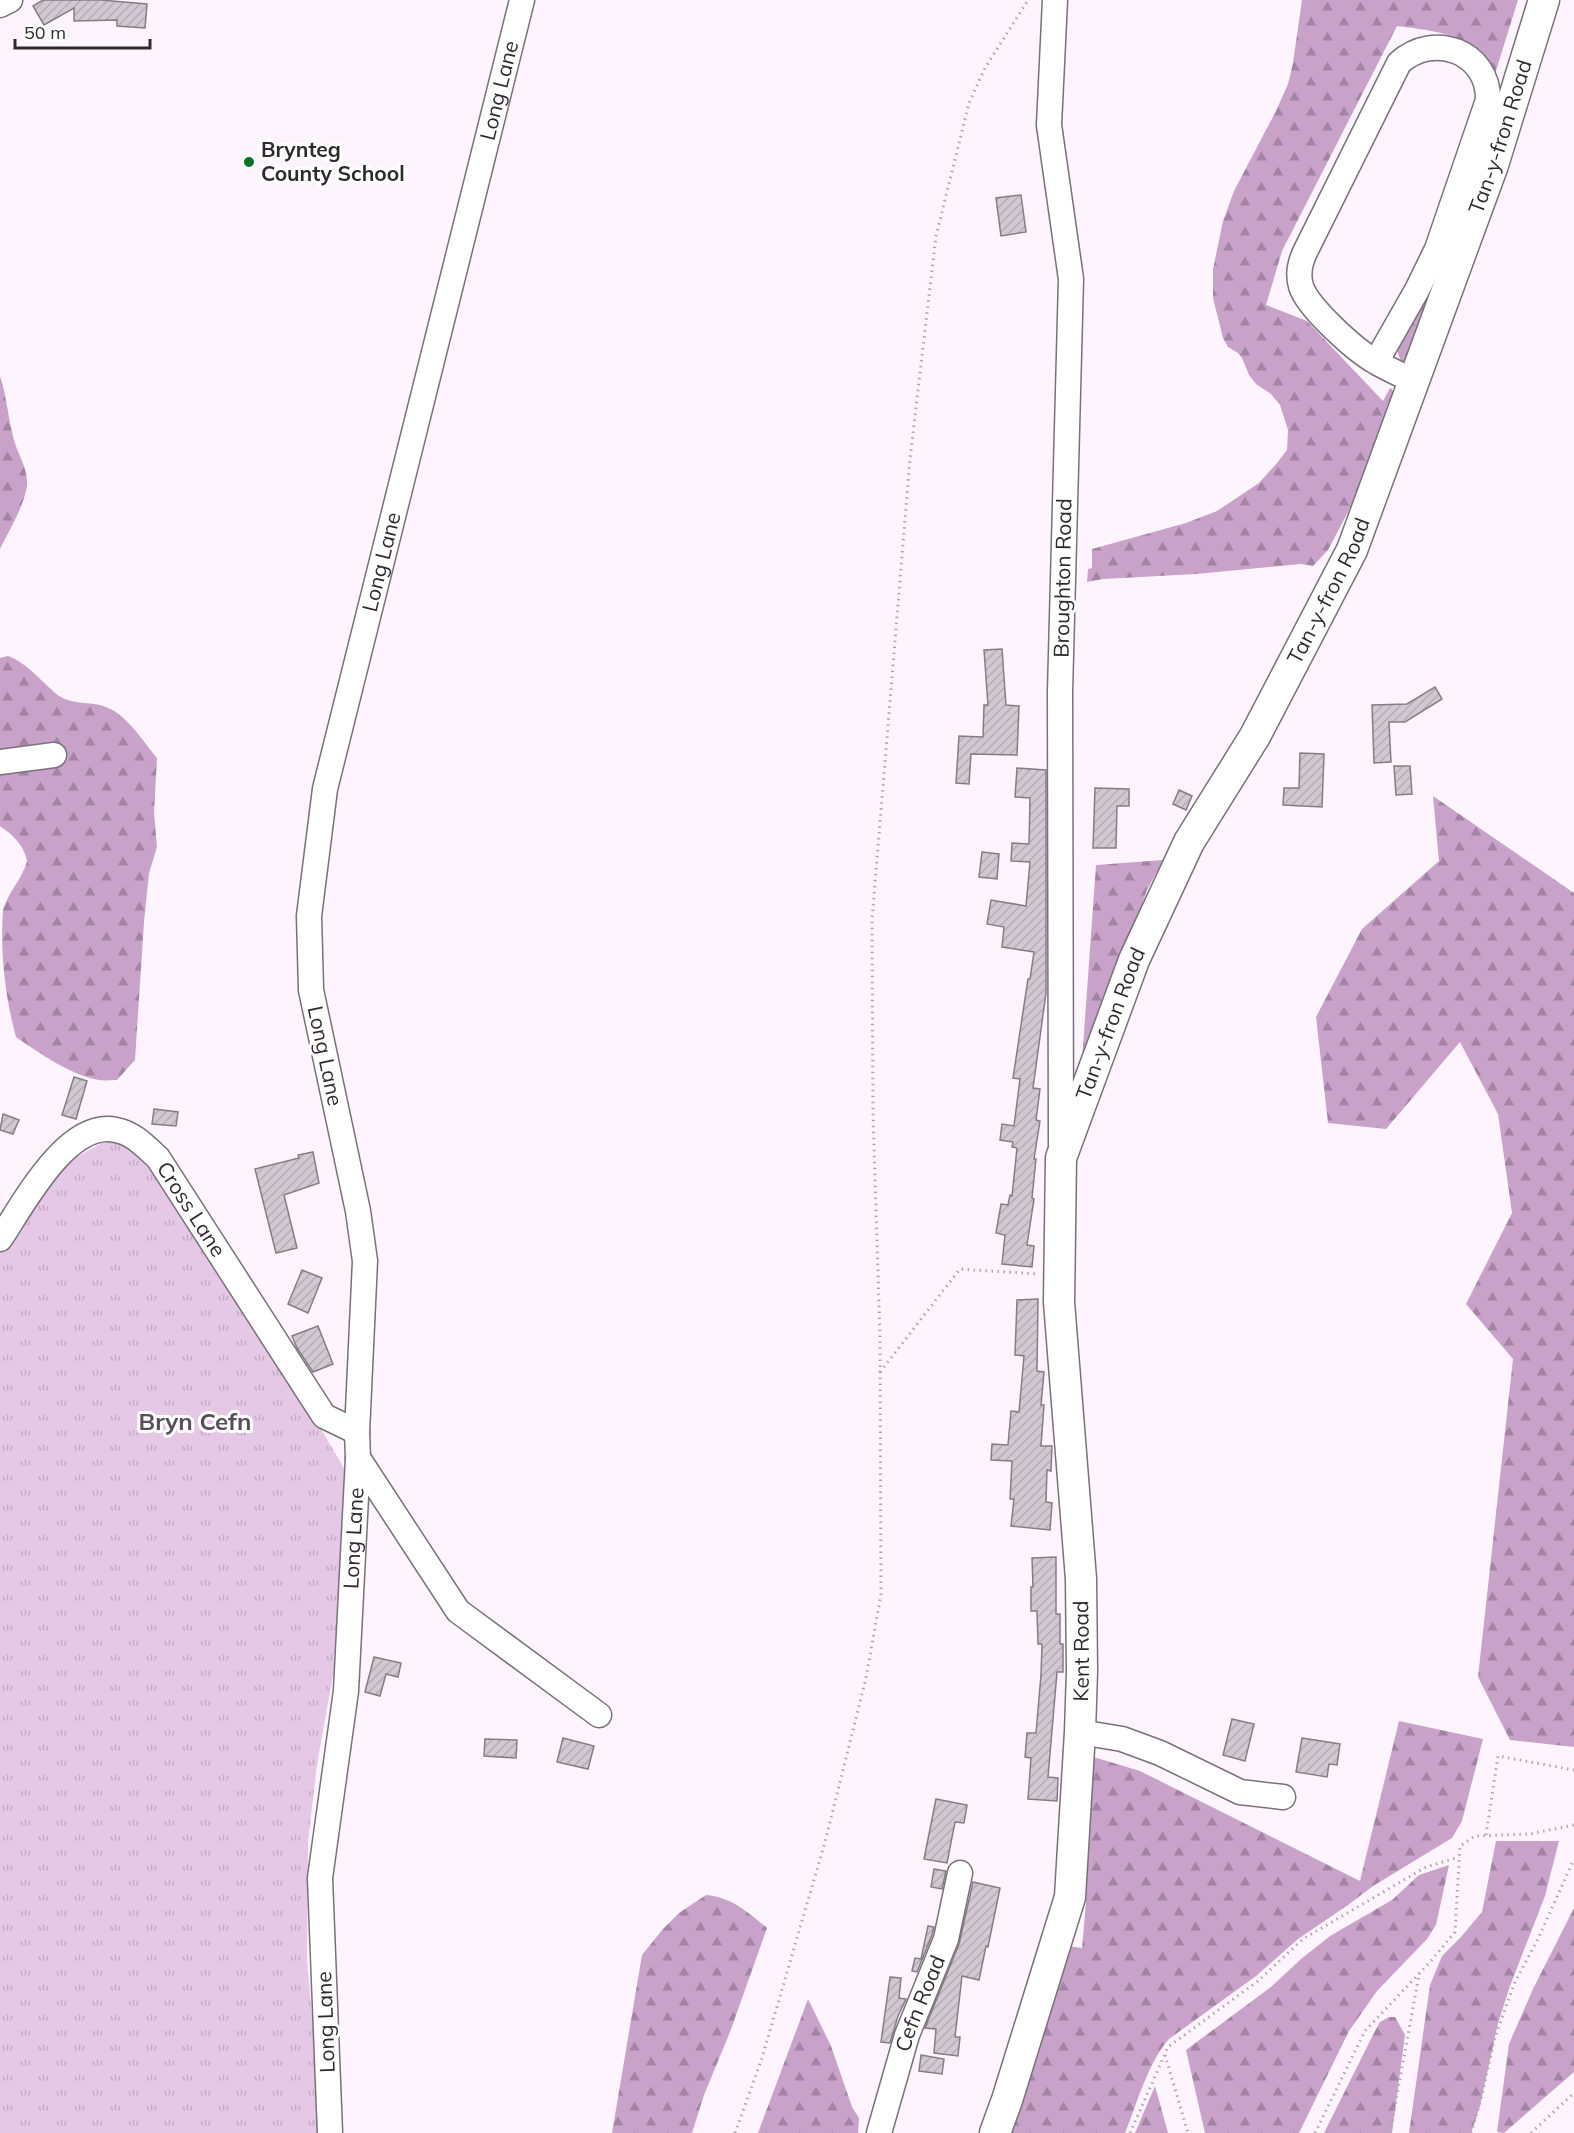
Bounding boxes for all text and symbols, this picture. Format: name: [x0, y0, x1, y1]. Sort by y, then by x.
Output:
scale bar: [15, 12, 150, 50]
text: 50 m: [24, 21, 66, 44]
street label: Long Lane: [474, 38, 523, 143]
street label: Tan-y-fron Road: [1462, 56, 1537, 217]
place label: Brynteg County School: [261, 136, 405, 186]
marker: Brynteg County School: [242, 155, 256, 169]
street label: Broughton Road: [1048, 498, 1076, 658]
street label: Long Lane: [356, 509, 406, 614]
street label: Tan-y-fron Road: [1281, 514, 1375, 668]
street label: Tan-y-fron Road: [1070, 943, 1150, 1103]
street label: Long Lane: [303, 1003, 349, 1108]
street label: Cross Lane: [152, 1156, 232, 1261]
district label: Bryn Cefn: [139, 1406, 251, 1436]
street label: Long Lane: [337, 1487, 368, 1590]
street label: Kent Road: [1067, 1600, 1094, 1702]
street label: Cefn Road: [889, 1951, 950, 2054]
street label: Long Lane: [310, 1971, 340, 2073]

